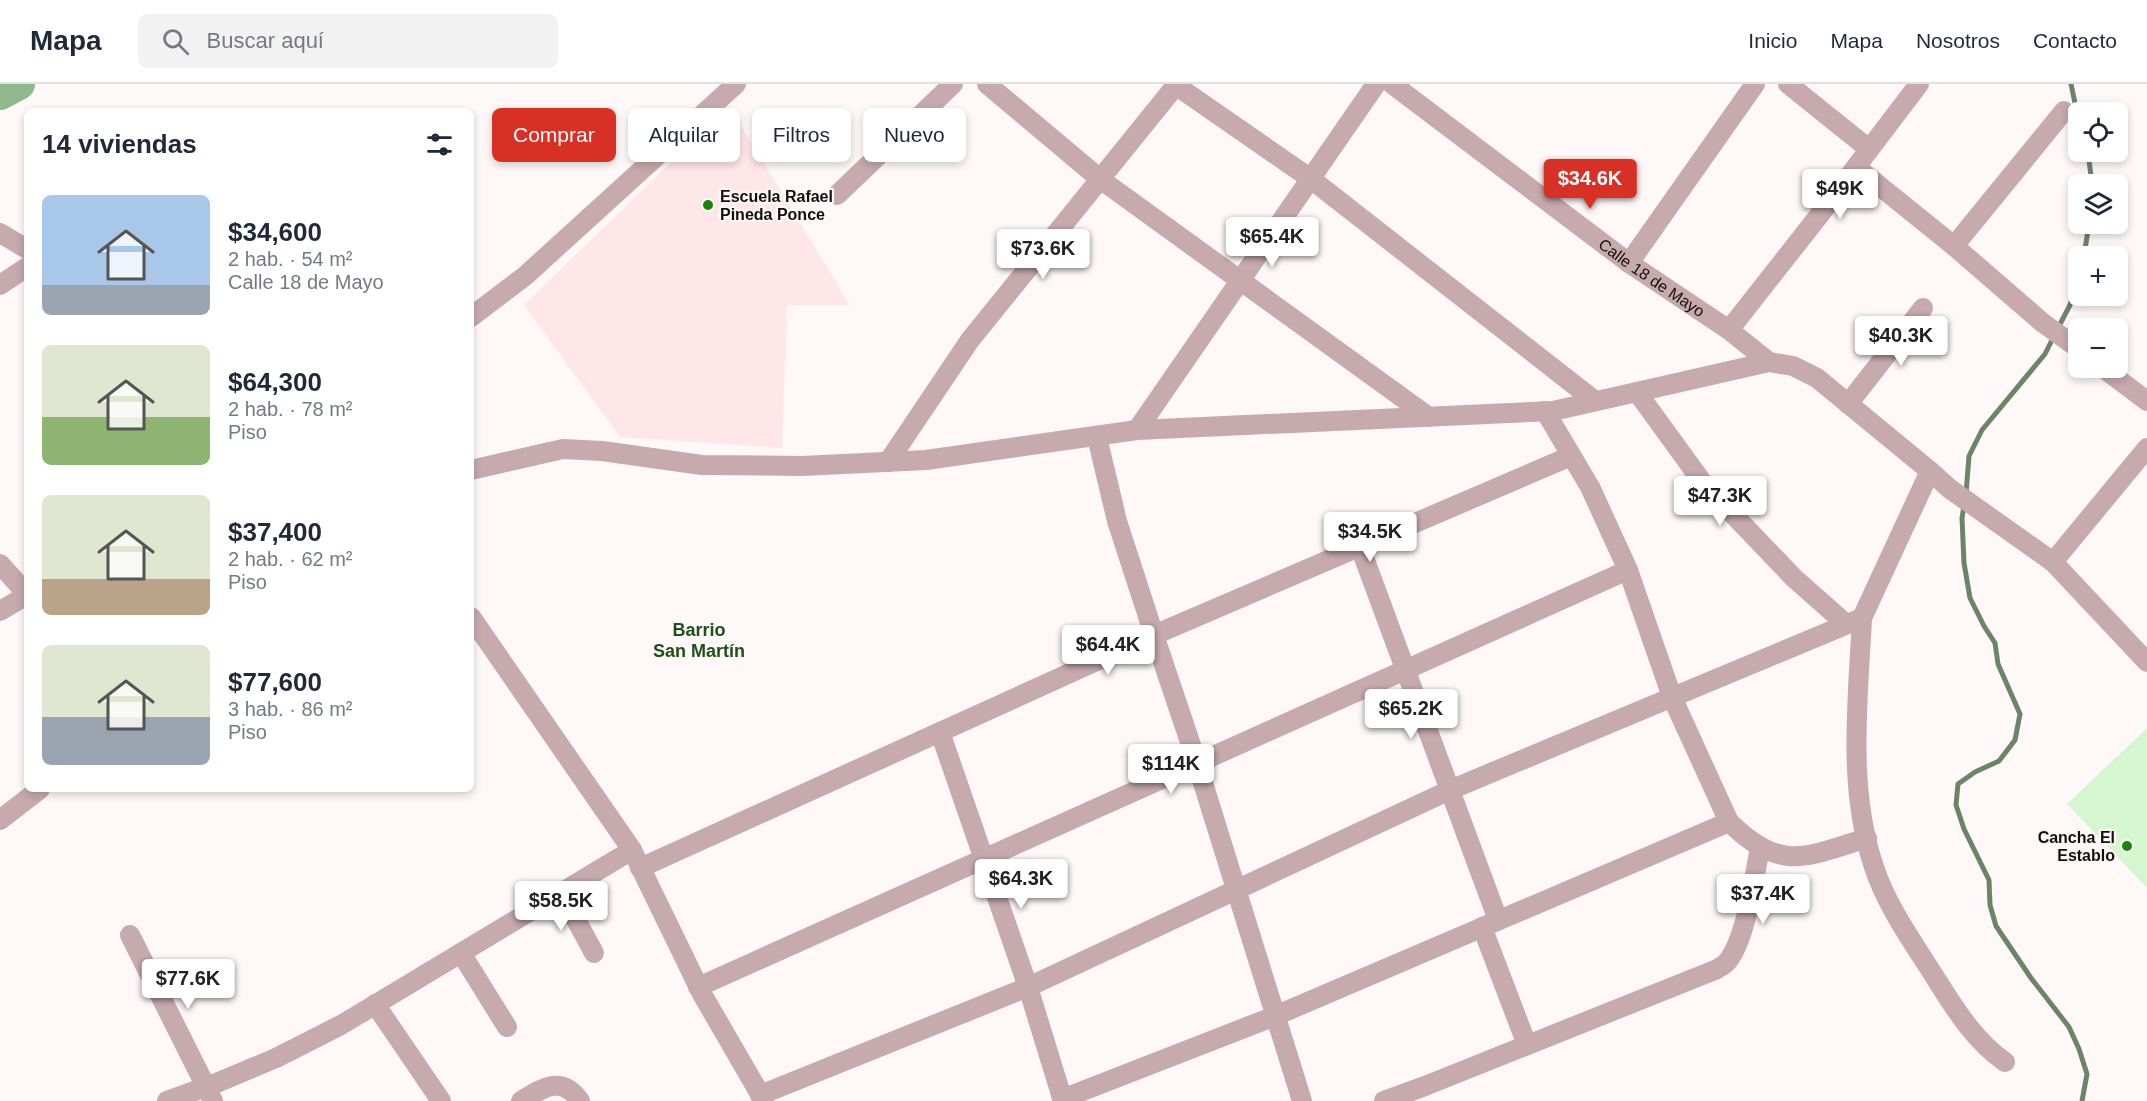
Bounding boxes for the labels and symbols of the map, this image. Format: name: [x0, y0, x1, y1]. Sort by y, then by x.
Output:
pin: $34.6K: [1541, 159, 1639, 210]
pin: $49K: [1804, 169, 1876, 220]
place label: Escuela Rafael Pineda Ponce: [720, 188, 833, 223]
marker: Escuela Rafael Pineda Ponce: [701, 198, 715, 212]
pin: $65.4K: [1223, 217, 1321, 268]
pin: $73.6K: [994, 229, 1092, 280]
street label: Calle 18 de Mayo: [1596, 235, 1708, 320]
pin: $40.3K: [1852, 316, 1950, 367]
pin: $47.3K: [1671, 476, 1769, 527]
pin: $34.5K: [1321, 512, 1419, 563]
district label: Barrio San Martín: [653, 620, 745, 661]
pin: $64.4K: [1059, 625, 1157, 676]
pin: $65.2K: [1362, 689, 1460, 740]
pin: $114K: [1129, 744, 1213, 795]
place label: Cancha El Establo: [2038, 829, 2115, 864]
marker: Cancha El Establo: [2120, 839, 2134, 853]
pin: $64.3K: [972, 859, 1070, 910]
pin: $37.4K: [1714, 874, 1812, 925]
pin: $58.5K: [512, 881, 610, 932]
pin: $77.6K: [139, 959, 237, 1010]

